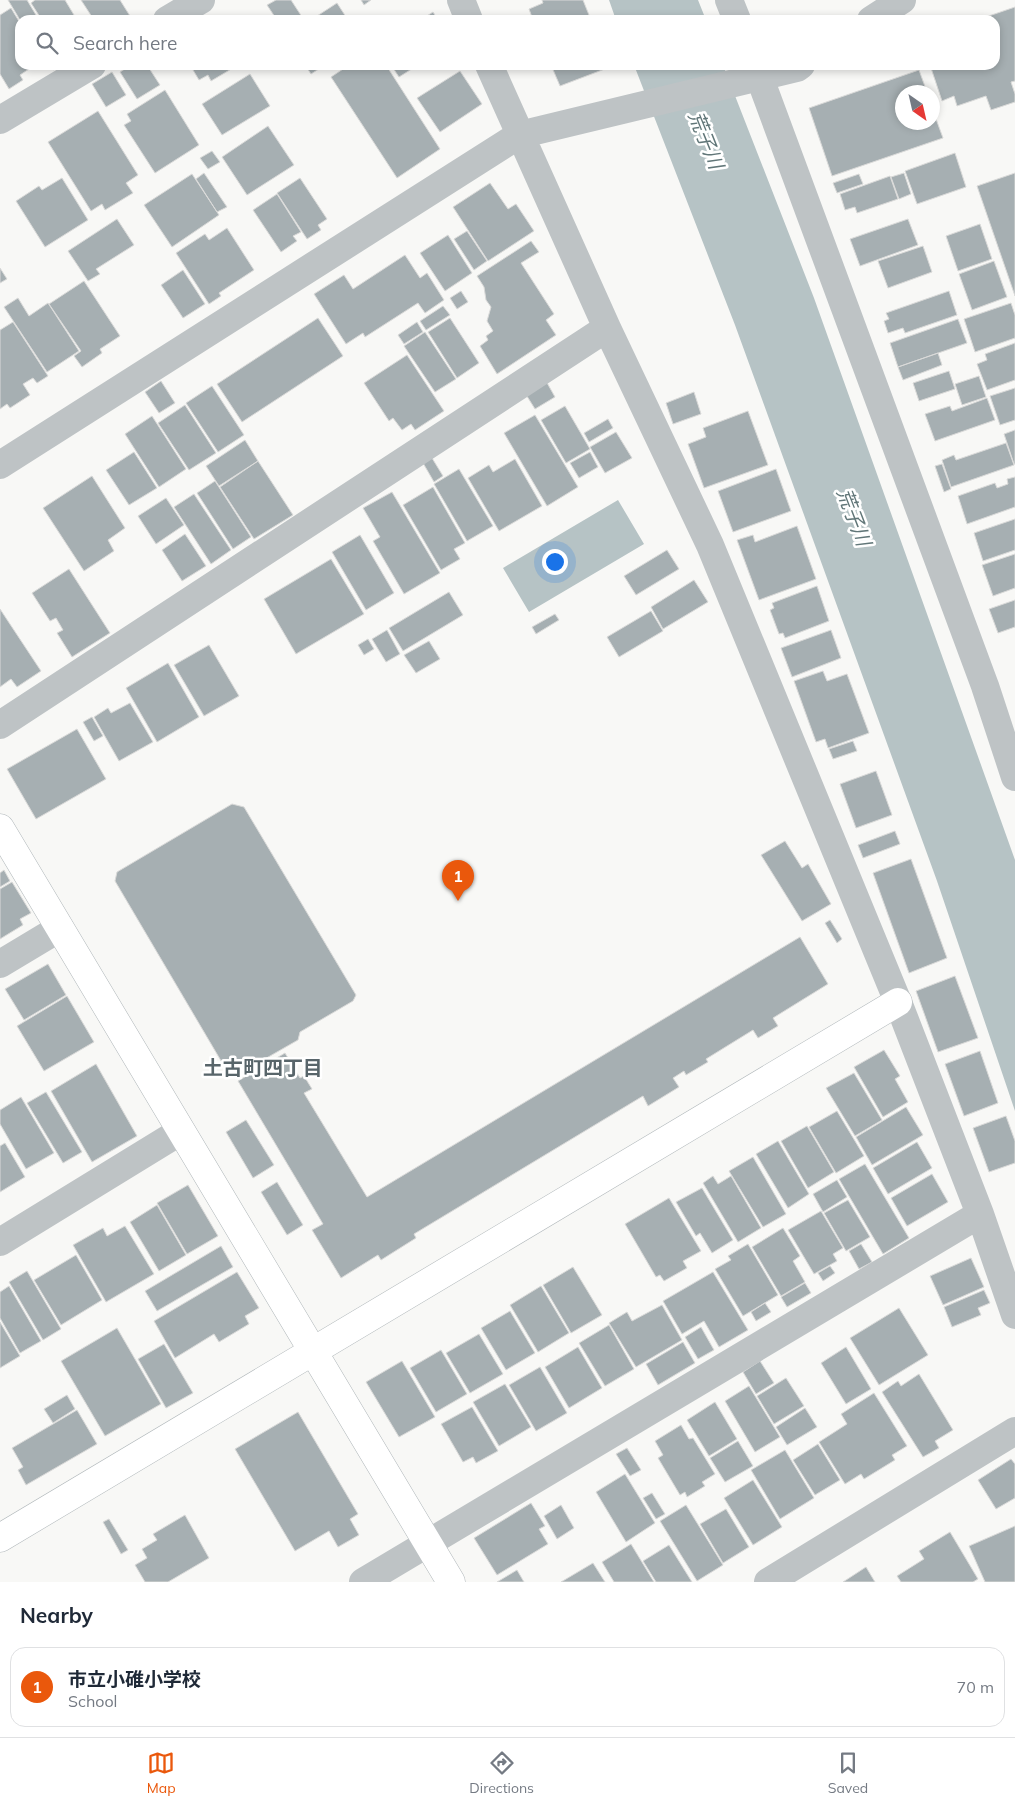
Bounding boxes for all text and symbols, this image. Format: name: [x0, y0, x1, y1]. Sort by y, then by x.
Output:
search box: [15, 15, 1000, 70]
icon: search: [33, 29, 61, 57]
text: Search here: [73, 31, 177, 55]
north arrow: [895, 85, 940, 130]
water label: 荒子川: [684, 107, 730, 174]
water label: 荒子川: [832, 484, 878, 551]
your location: [542, 549, 568, 575]
pin: 1: [442, 860, 474, 901]
district label: 土古町四丁目: [203, 1055, 323, 1080]
text: Nearby: [20, 1602, 93, 1628]
text: 市立小碓小学校: [68, 1667, 201, 1691]
text: 1: [32, 1677, 42, 1697]
text: 70 m: [957, 1677, 994, 1697]
text: School: [68, 1691, 117, 1711]
tab: Map: [147, 1749, 176, 1797]
tab: Directions: [469, 1749, 534, 1797]
tab: Saved: [828, 1749, 868, 1797]

